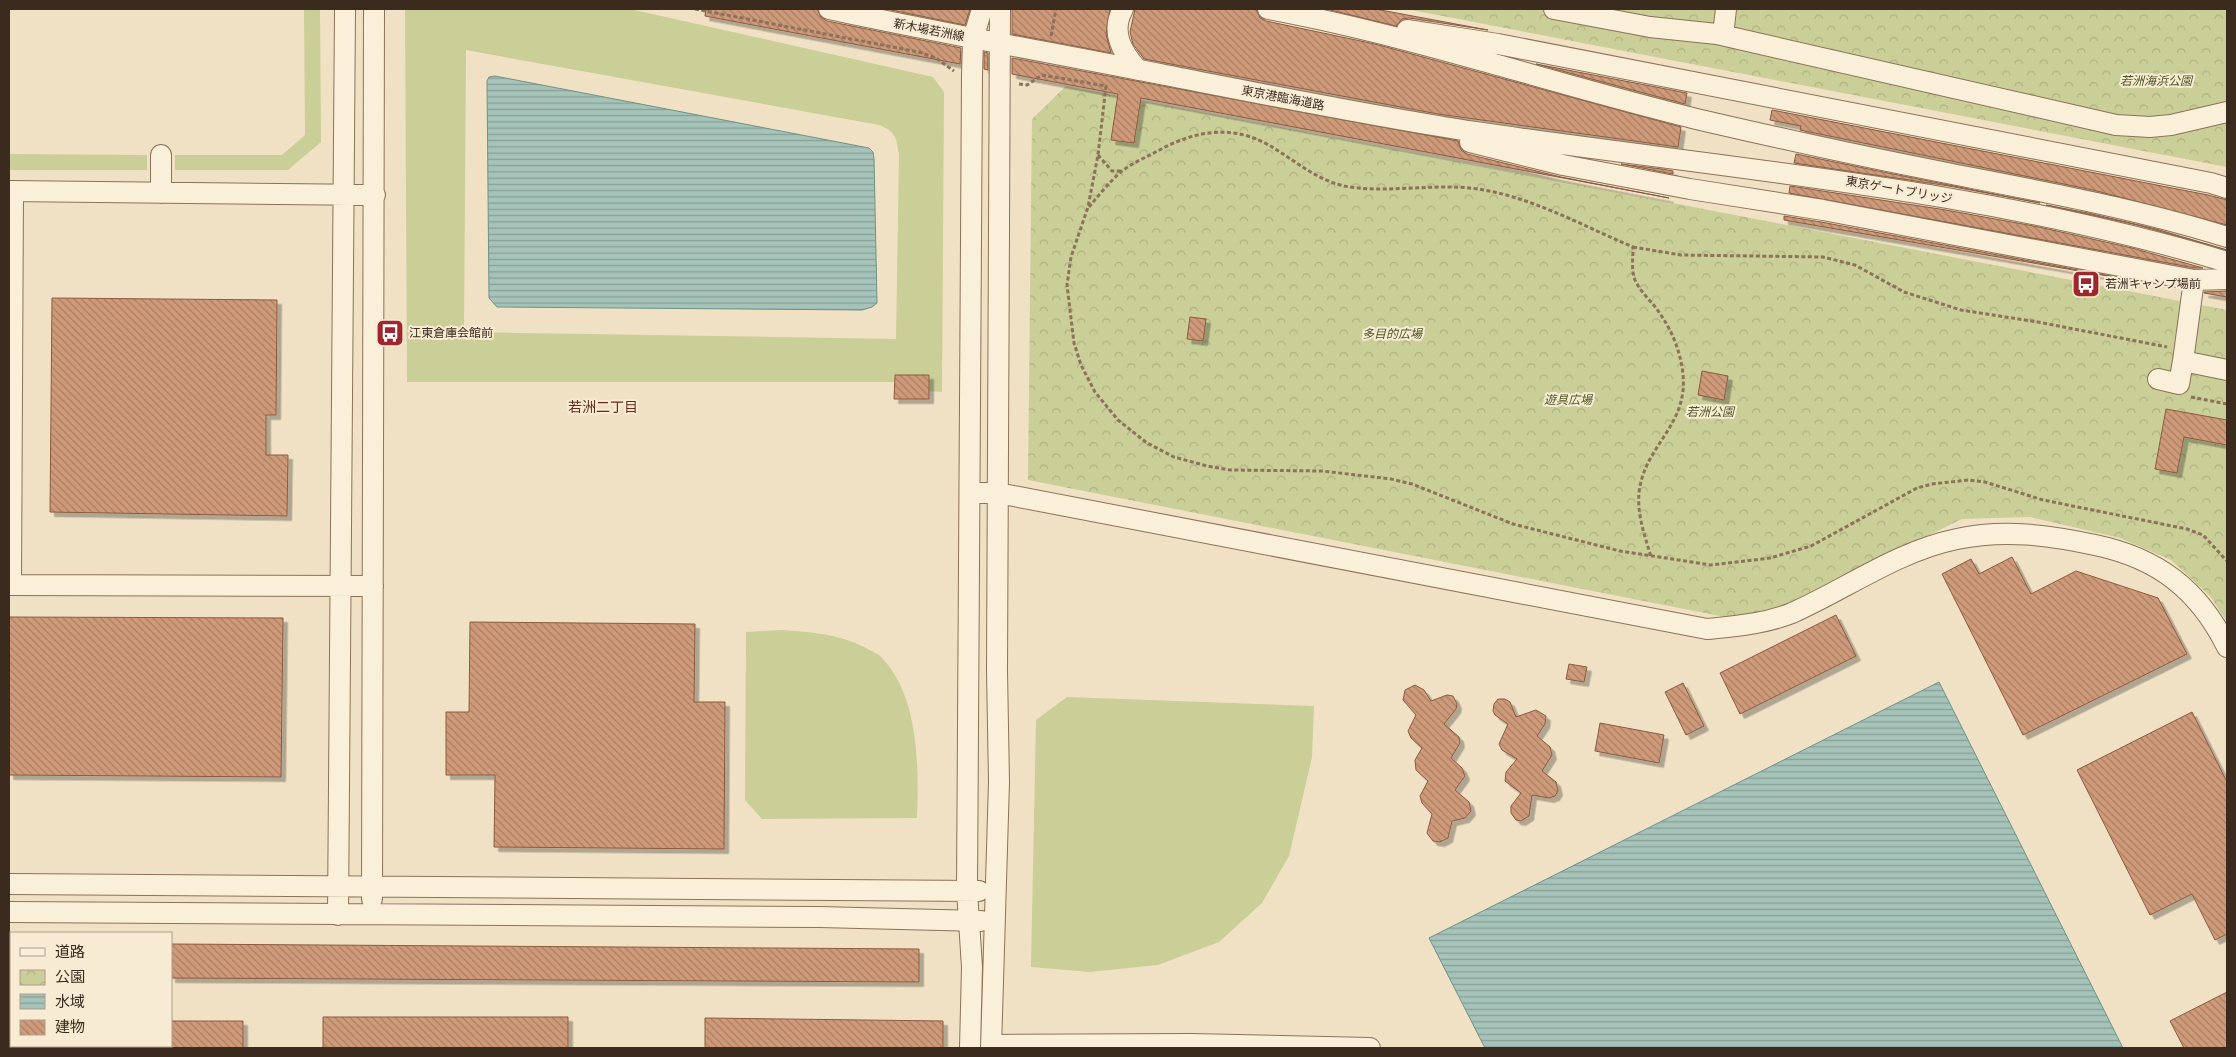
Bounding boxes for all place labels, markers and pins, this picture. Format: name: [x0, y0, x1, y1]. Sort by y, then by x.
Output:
bus stop icon: 若洲キャンプ場前: [2071, 269, 2101, 299]
place label: 若洲キャンプ場前: [2105, 277, 2201, 291]
bus stop icon: 江東倉庫会館前: [375, 318, 405, 348]
place label: 江東倉庫会館前: [409, 326, 493, 340]

